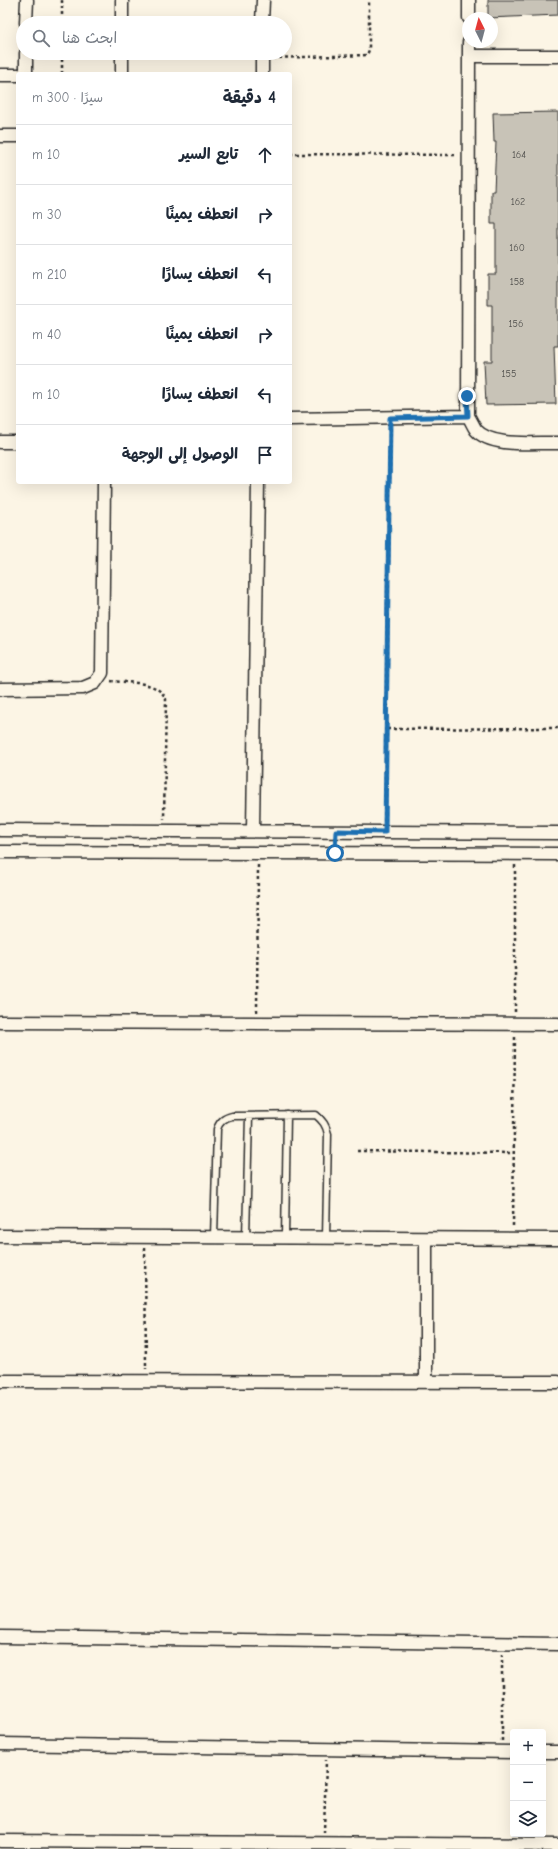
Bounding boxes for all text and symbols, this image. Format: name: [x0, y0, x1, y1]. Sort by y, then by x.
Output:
north arrow: [462, 12, 498, 48]
search box: [16, 16, 292, 60]
icon: search: [30, 27, 52, 49]
text: ابحث هنا: [62, 29, 117, 47]
text: 4 دقيقة: [223, 88, 276, 107]
text: سيرًا · 300 m: [32, 90, 103, 105]
icon: ahead: [254, 144, 276, 166]
text: تابع السير: [179, 145, 238, 163]
text: 10 m: [32, 147, 60, 162]
house number: 164: [512, 149, 526, 161]
house number: 162: [511, 196, 525, 208]
icon: right: [254, 204, 276, 226]
text: انعطف يمينًا: [166, 205, 238, 223]
text: 30 m: [32, 207, 62, 222]
house number: 160: [509, 242, 525, 254]
icon: left: [254, 264, 276, 286]
text: انعطف يسارًا: [162, 265, 238, 283]
text: 210 m: [32, 267, 67, 282]
house number: 158: [510, 276, 524, 288]
house number: 156: [509, 318, 523, 330]
icon: right: [254, 324, 276, 346]
text: انعطف يمينًا: [166, 325, 238, 343]
text: 40 m: [32, 327, 61, 342]
house number: 155: [502, 368, 516, 380]
icon: left: [254, 384, 276, 406]
text: انعطف يسارًا: [162, 385, 238, 403]
text: 10 m: [32, 387, 60, 402]
route end: [458, 387, 476, 405]
icon: arrive: [254, 444, 276, 466]
text: الوصول إلى الوجهة: [122, 445, 238, 463]
route start: [326, 844, 344, 862]
map controls: [510, 1729, 546, 1837]
button: +: [510, 1729, 546, 1765]
button: −: [510, 1765, 546, 1801]
button: layers: [510, 1801, 546, 1837]

